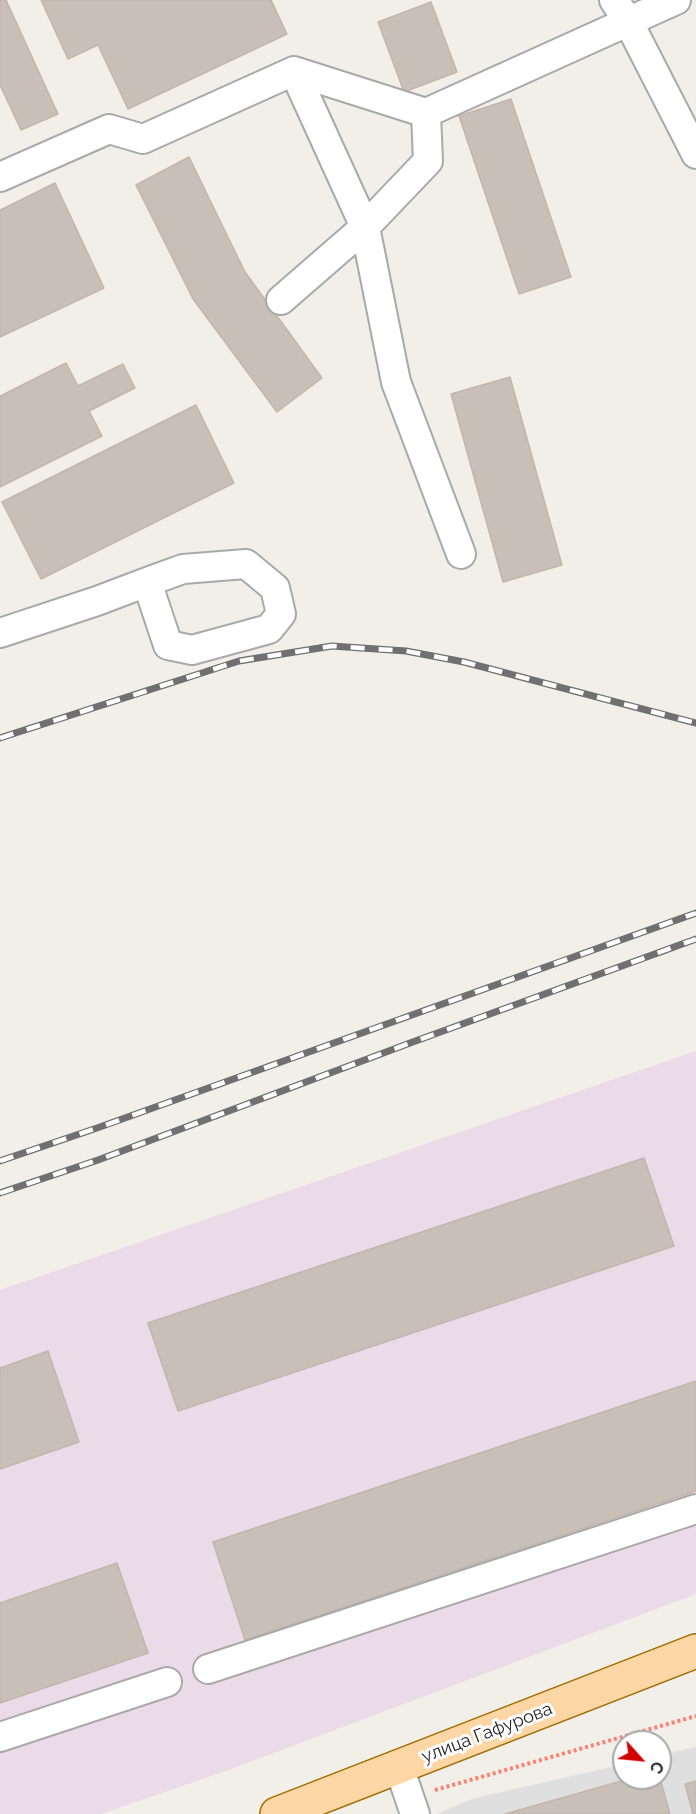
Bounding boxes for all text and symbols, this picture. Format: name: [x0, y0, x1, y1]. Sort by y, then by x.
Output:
street label: улица Гафурова: [419, 1698, 555, 1768]
north arrow: [612, 1730, 672, 1790]
text: С: [646, 1758, 668, 1777]

